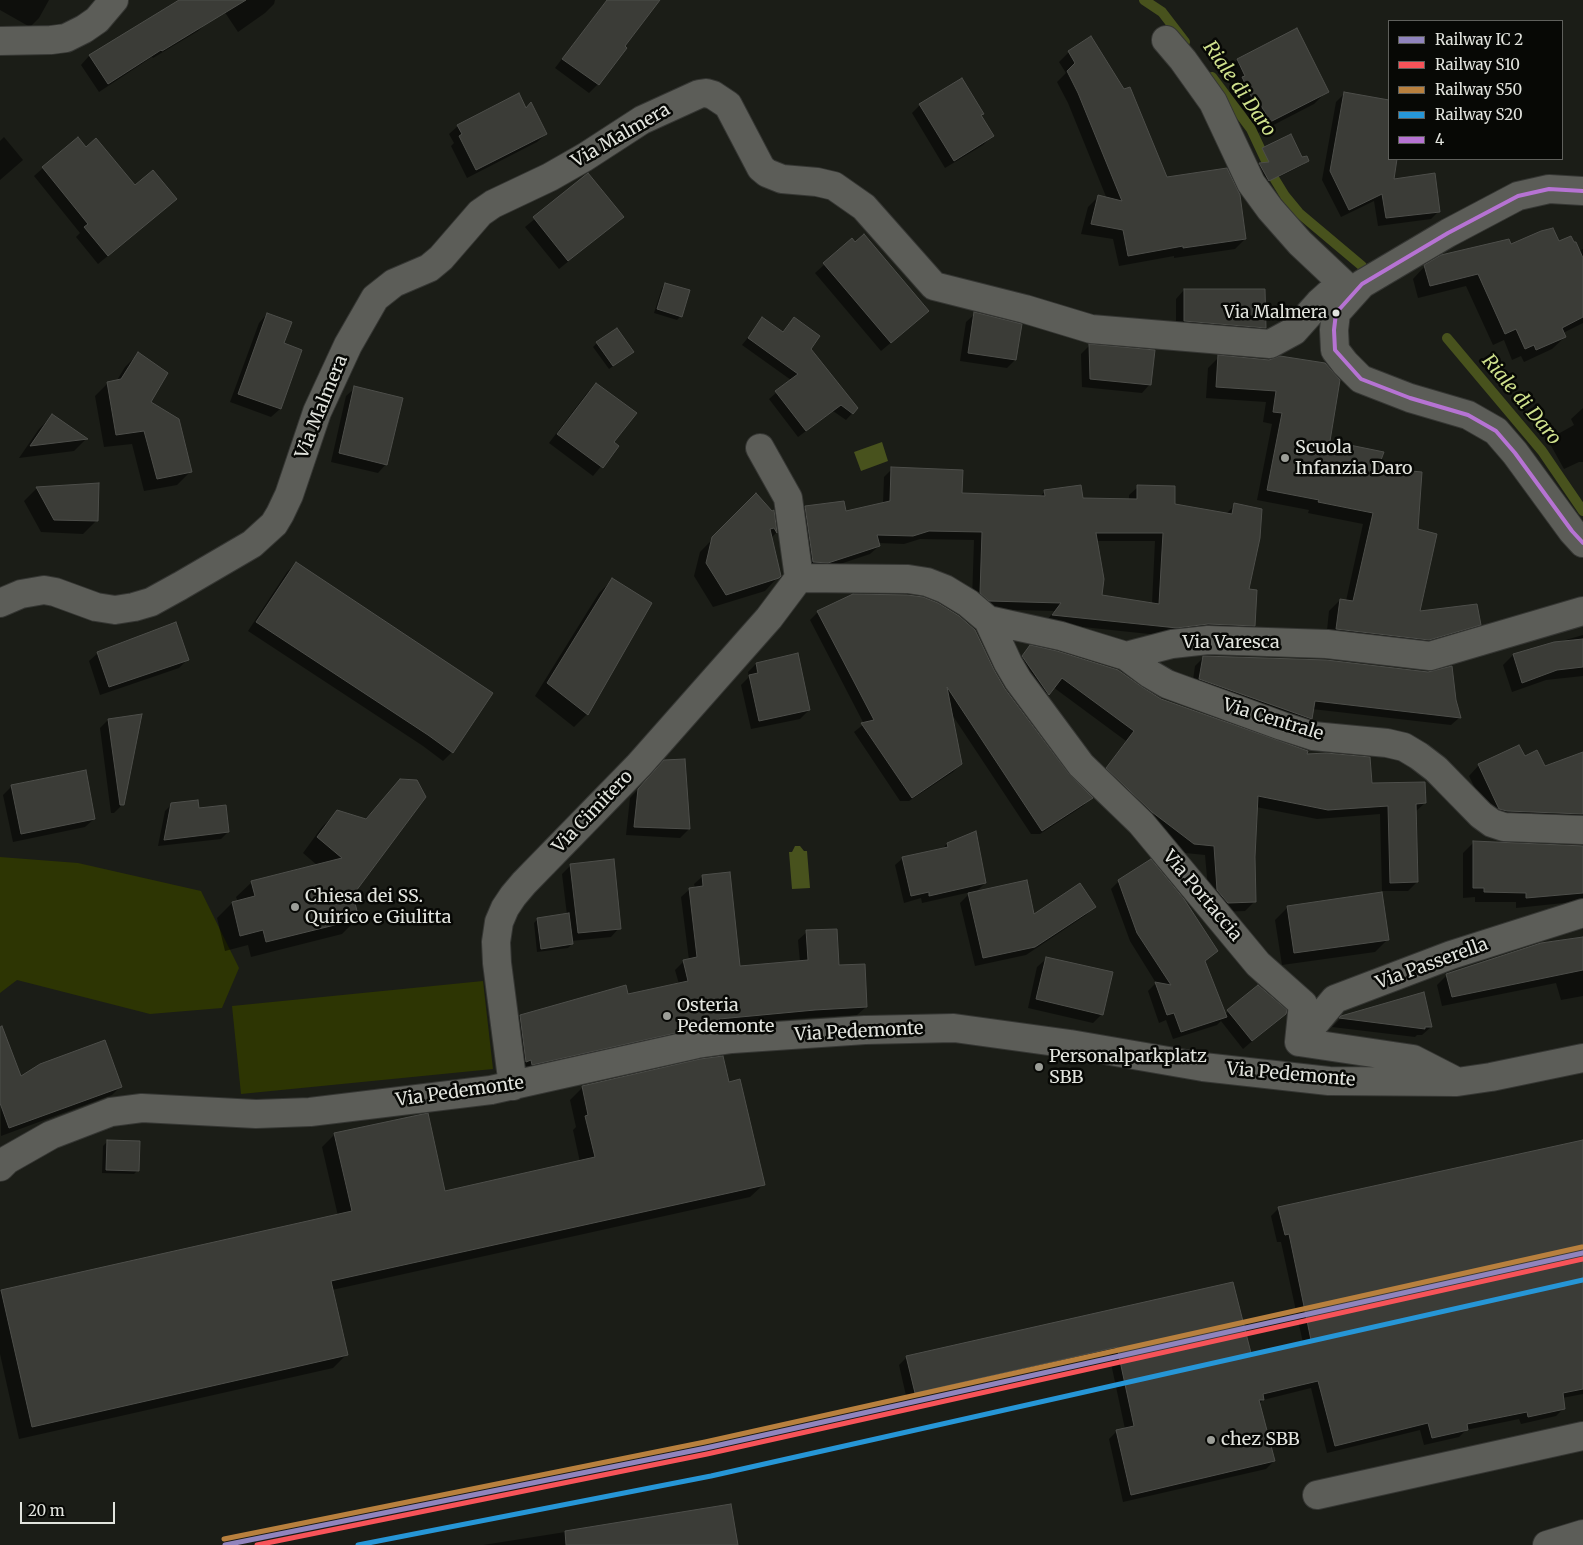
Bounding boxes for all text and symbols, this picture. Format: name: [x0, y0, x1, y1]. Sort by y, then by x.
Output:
legend: [1388, 20, 1563, 160]
text: Railway IC 2: [1435, 30, 1523, 49]
water label: Riale di Daro: [1198, 37, 1280, 141]
text: Railway S10: [1435, 55, 1520, 74]
text: Railway S50: [1435, 80, 1522, 99]
street label: Via Malmera: [568, 99, 674, 173]
text: Railway S20: [1435, 105, 1523, 124]
text: 4: [1435, 130, 1444, 149]
place label: Via Malmera: [1224, 303, 1327, 323]
marker: Via Malmera: [1331, 308, 1341, 318]
water label: Riale di Daro: [1477, 350, 1565, 450]
street label: Via Malmera: [291, 352, 353, 462]
place label: Scuola Infanzia Daro: [1295, 437, 1413, 479]
marker: Scuola Infanzia Daro: [1279, 452, 1291, 464]
street label: Via Varesca: [1182, 632, 1280, 654]
street label: Via Centrale: [1220, 694, 1326, 746]
street label: Via Cimitero: [548, 766, 638, 858]
street label: Via Portaccia: [1158, 846, 1246, 946]
place label: Chiesa dei SS. Quirico e Giulitta: [305, 886, 451, 929]
marker: Chiesa dei SS. Quirico e Giulitta: [289, 901, 301, 913]
street label: Via Passerella: [1373, 934, 1491, 994]
place label: Osteria Pedemonte: [677, 995, 774, 1038]
marker: Osteria Pedemonte: [661, 1010, 673, 1022]
street label: Via Pedemonte: [794, 1018, 924, 1046]
place label: Personalparkplatz SBB: [1049, 1046, 1207, 1088]
street label: Via Pedemonte: [1226, 1059, 1356, 1091]
marker: Personalparkplatz SBB: [1033, 1061, 1045, 1073]
street label: Via Pedemonte: [395, 1072, 525, 1112]
place label: chez SBB: [1221, 1429, 1300, 1451]
marker: chez SBB: [1205, 1434, 1217, 1446]
scale bar: [22, 1492, 118, 1524]
text: 20 m: [28, 1501, 65, 1520]

